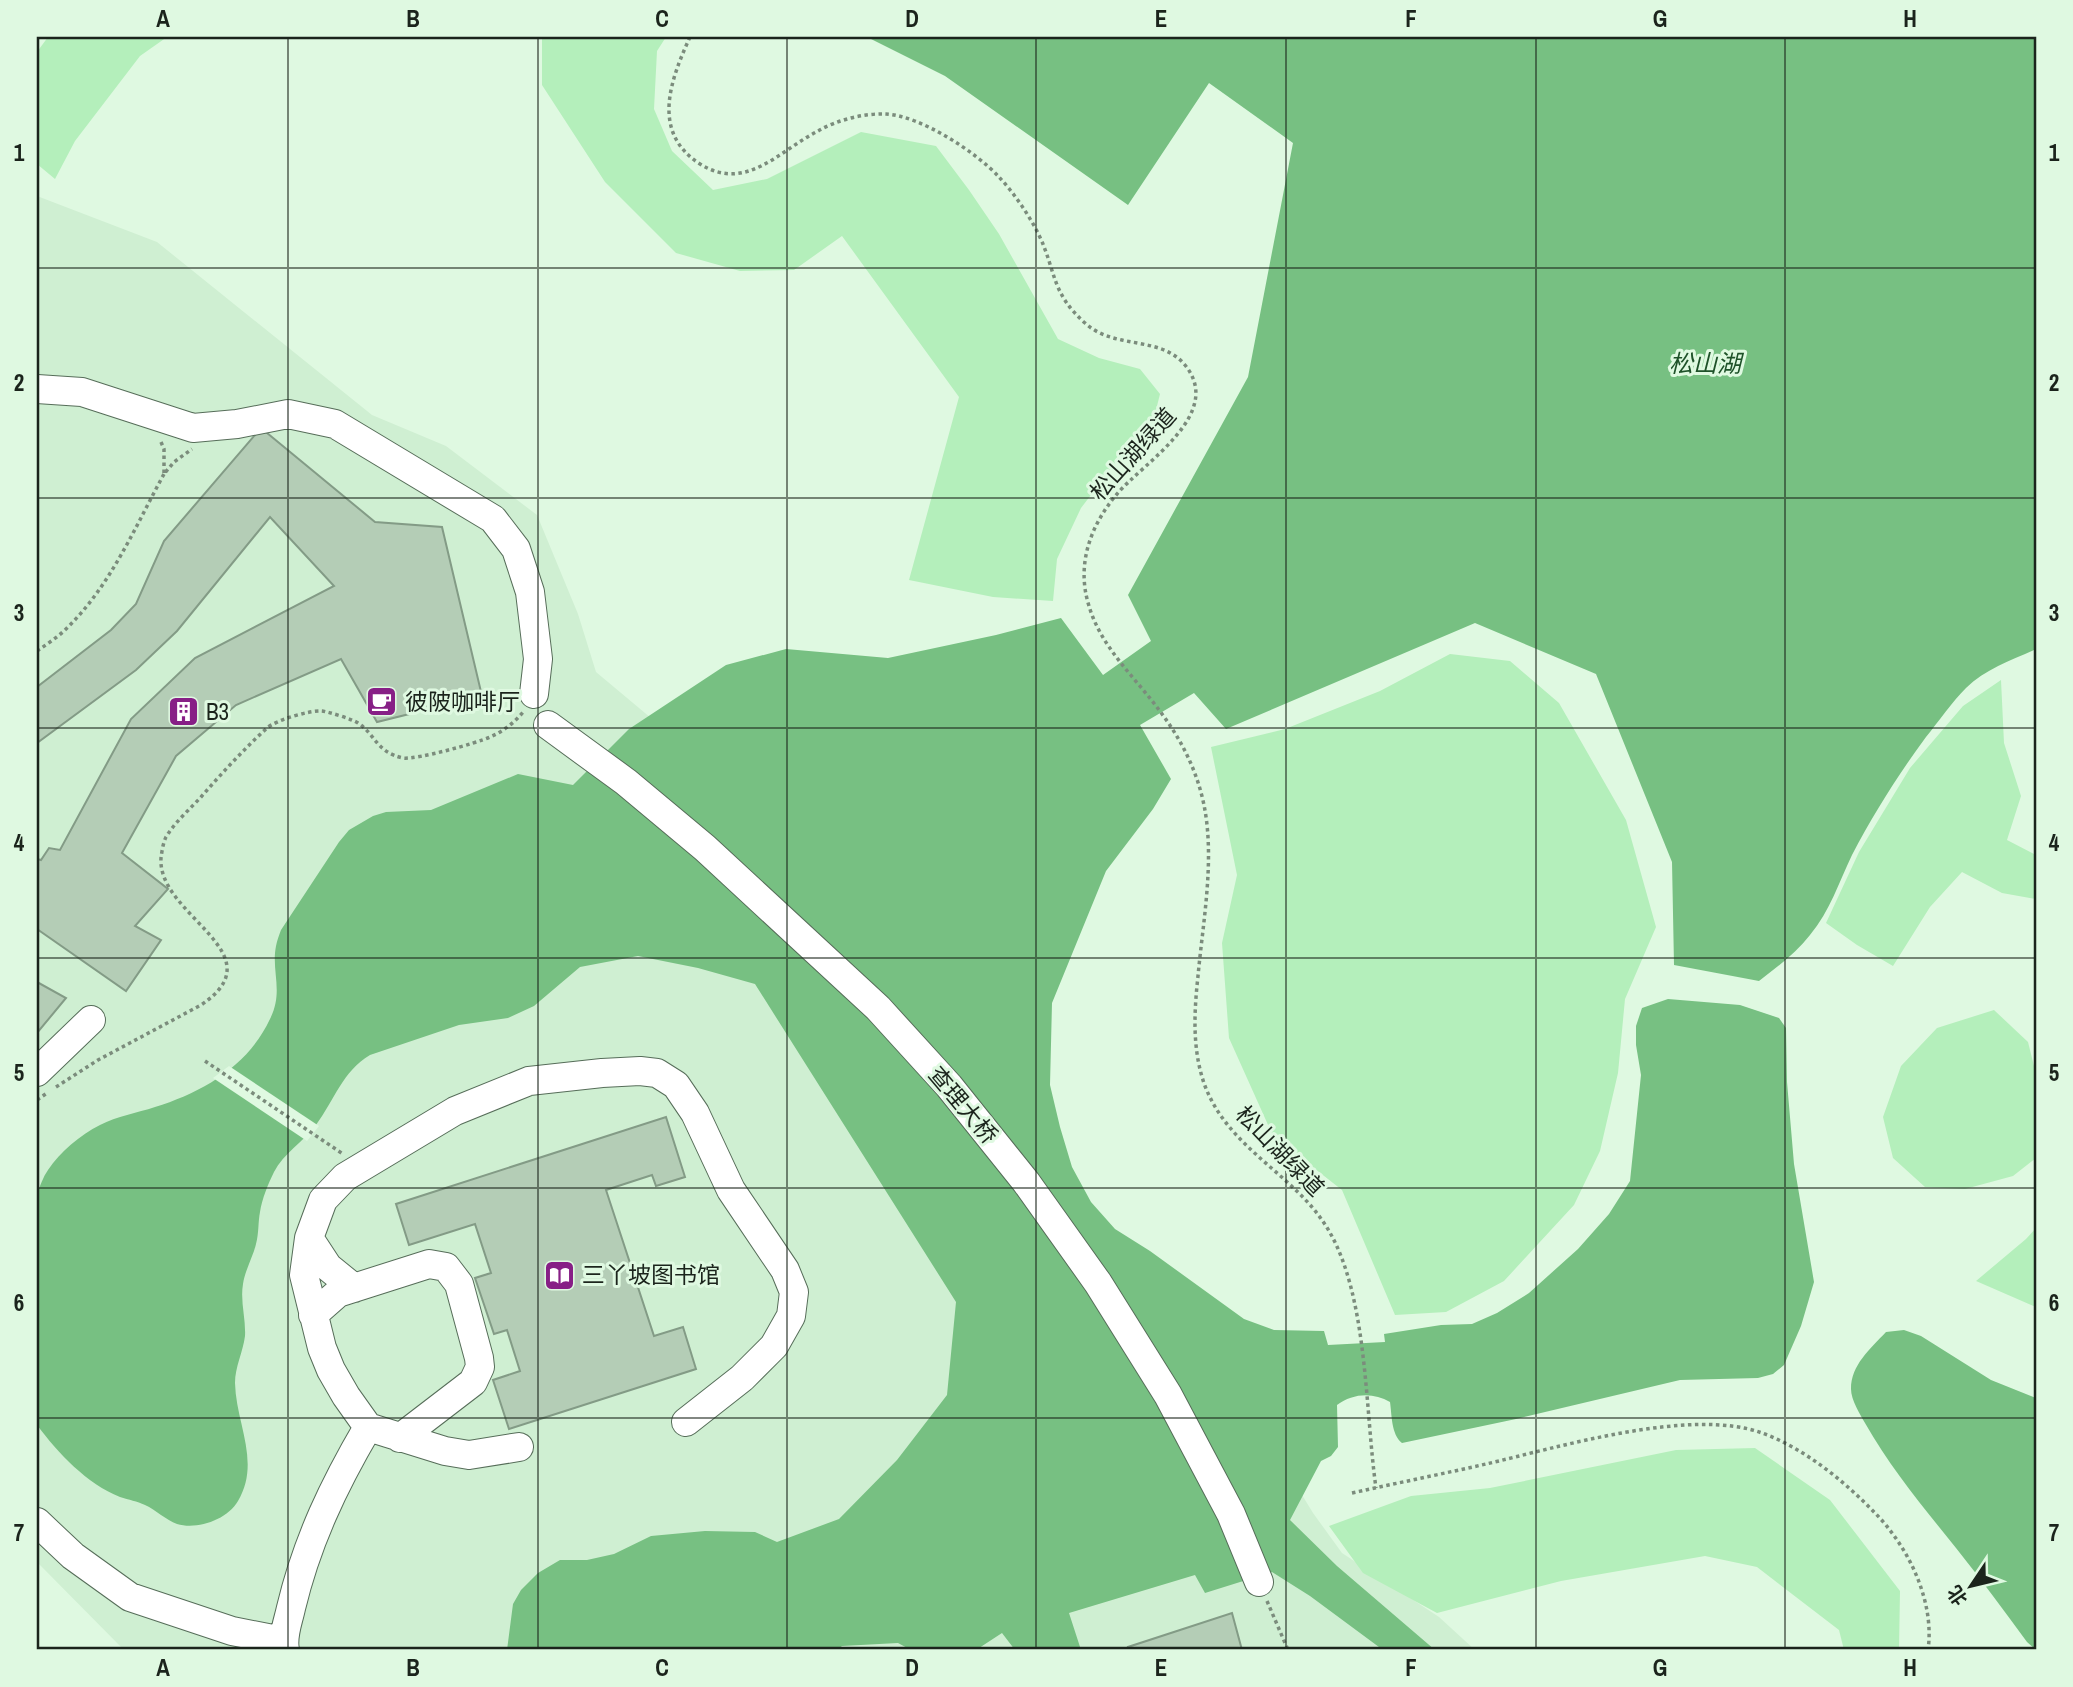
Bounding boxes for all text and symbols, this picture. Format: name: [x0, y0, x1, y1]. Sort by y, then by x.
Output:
text: A: [156, 3, 170, 34]
text: B: [406, 3, 420, 34]
text: C: [655, 3, 669, 34]
text: D: [905, 3, 919, 34]
text: E: [1155, 3, 1167, 34]
text: F: [1405, 3, 1417, 34]
text: G: [1653, 3, 1667, 34]
text: H: [1903, 3, 1917, 34]
text: 1: [14, 137, 25, 168]
text: 1: [2049, 137, 2060, 168]
water label: 松山湖: [1669, 347, 1745, 379]
text: 2: [14, 367, 24, 398]
text: 2: [2049, 367, 2059, 398]
street label: 松山湖绿道: [1083, 401, 1183, 507]
text: 3: [14, 597, 24, 628]
text: 3: [2049, 597, 2059, 628]
cafe icon: 彼陂咖啡厅: [365, 685, 399, 719]
place label: 彼陂咖啡厅: [405, 686, 520, 717]
building icon: B3: [166, 695, 200, 729]
place label: B3: [206, 696, 229, 727]
text: 4: [14, 827, 25, 858]
text: 4: [2049, 827, 2060, 858]
text: 5: [14, 1057, 24, 1088]
text: 5: [2049, 1057, 2059, 1088]
street label: 查理大桥: [922, 1059, 1005, 1150]
street label: 松山湖绿道: [1229, 1099, 1331, 1203]
library icon: 三丫坡图书馆: [542, 1258, 576, 1292]
place label: 三丫坡图书馆: [582, 1259, 720, 1290]
text: 6: [14, 1287, 24, 1318]
text: 6: [2049, 1287, 2059, 1318]
text: 7: [14, 1517, 24, 1548]
text: 7: [2049, 1517, 2059, 1548]
north arrow: [1937, 1550, 2007, 1620]
text: 北: [1941, 1581, 1973, 1611]
text: A: [156, 1652, 170, 1683]
text: B: [406, 1652, 420, 1683]
text: C: [655, 1652, 669, 1683]
text: D: [905, 1652, 919, 1683]
text: E: [1155, 1652, 1167, 1683]
text: F: [1405, 1652, 1417, 1683]
text: G: [1653, 1652, 1667, 1683]
text: H: [1903, 1652, 1917, 1683]

